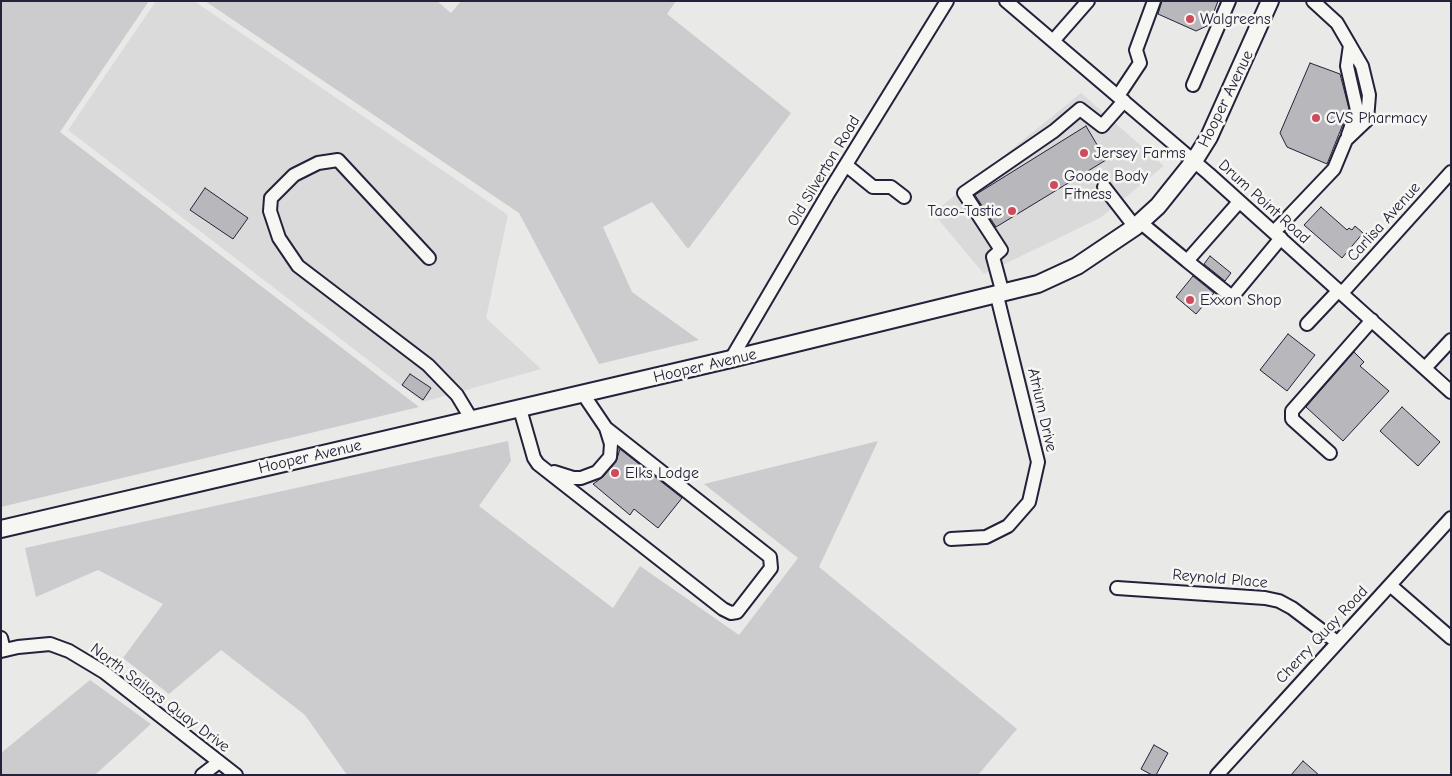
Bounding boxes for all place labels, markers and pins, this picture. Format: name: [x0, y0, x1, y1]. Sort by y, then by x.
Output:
place label: Walgreens: [1200, 9, 1271, 29]
marker: Walgreens: [1184, 13, 1196, 25]
place label: CVS Pharmacy: [1326, 108, 1427, 128]
marker: CVS Pharmacy: [1310, 112, 1322, 124]
place label: Jersey Farms: [1094, 143, 1186, 163]
marker: Jersey Farms: [1078, 147, 1090, 159]
place label: Goode Body Fitness: [1064, 166, 1148, 204]
marker: Goode Body Fitness: [1048, 179, 1060, 191]
place label: Taco-Tastic: [928, 201, 1002, 221]
marker: Taco-Tastic: [1006, 205, 1018, 217]
place label: Exxon Shop: [1200, 290, 1281, 310]
marker: Exxon Shop: [1184, 294, 1196, 306]
place label: Elks Lodge: [625, 463, 699, 483]
marker: Elks Lodge: [609, 467, 621, 479]

